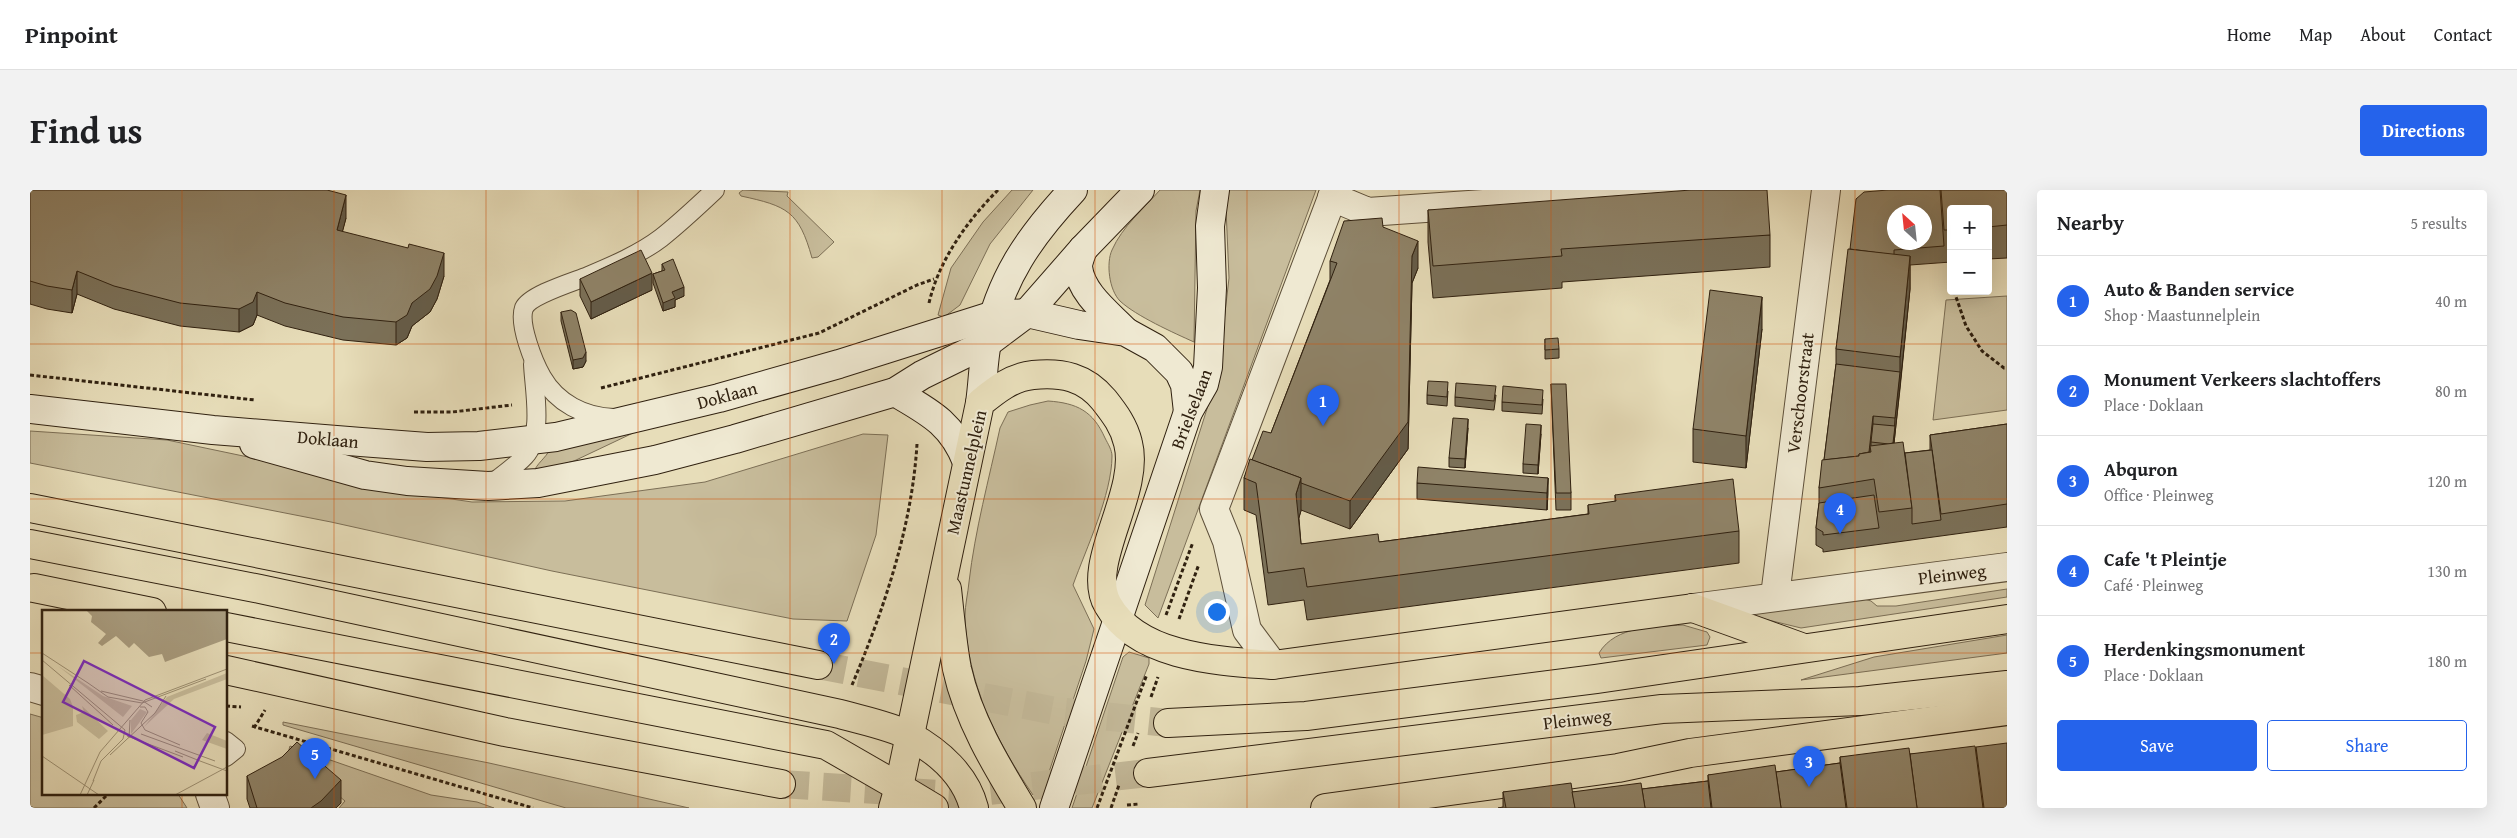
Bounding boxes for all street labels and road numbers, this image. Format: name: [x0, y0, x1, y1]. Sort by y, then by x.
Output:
street label: Verschoorstraat: [1779, 330, 1821, 455]
street label: Brielselaan: [1163, 365, 1219, 453]
street label: Doklaan: [694, 374, 760, 416]
street label: Maastunnelplein: [939, 407, 993, 537]
street label: Doklaan: [296, 423, 360, 455]
street label: Pleinweg: [1917, 556, 1988, 592]
street label: Pleinweg: [1542, 701, 1613, 737]

